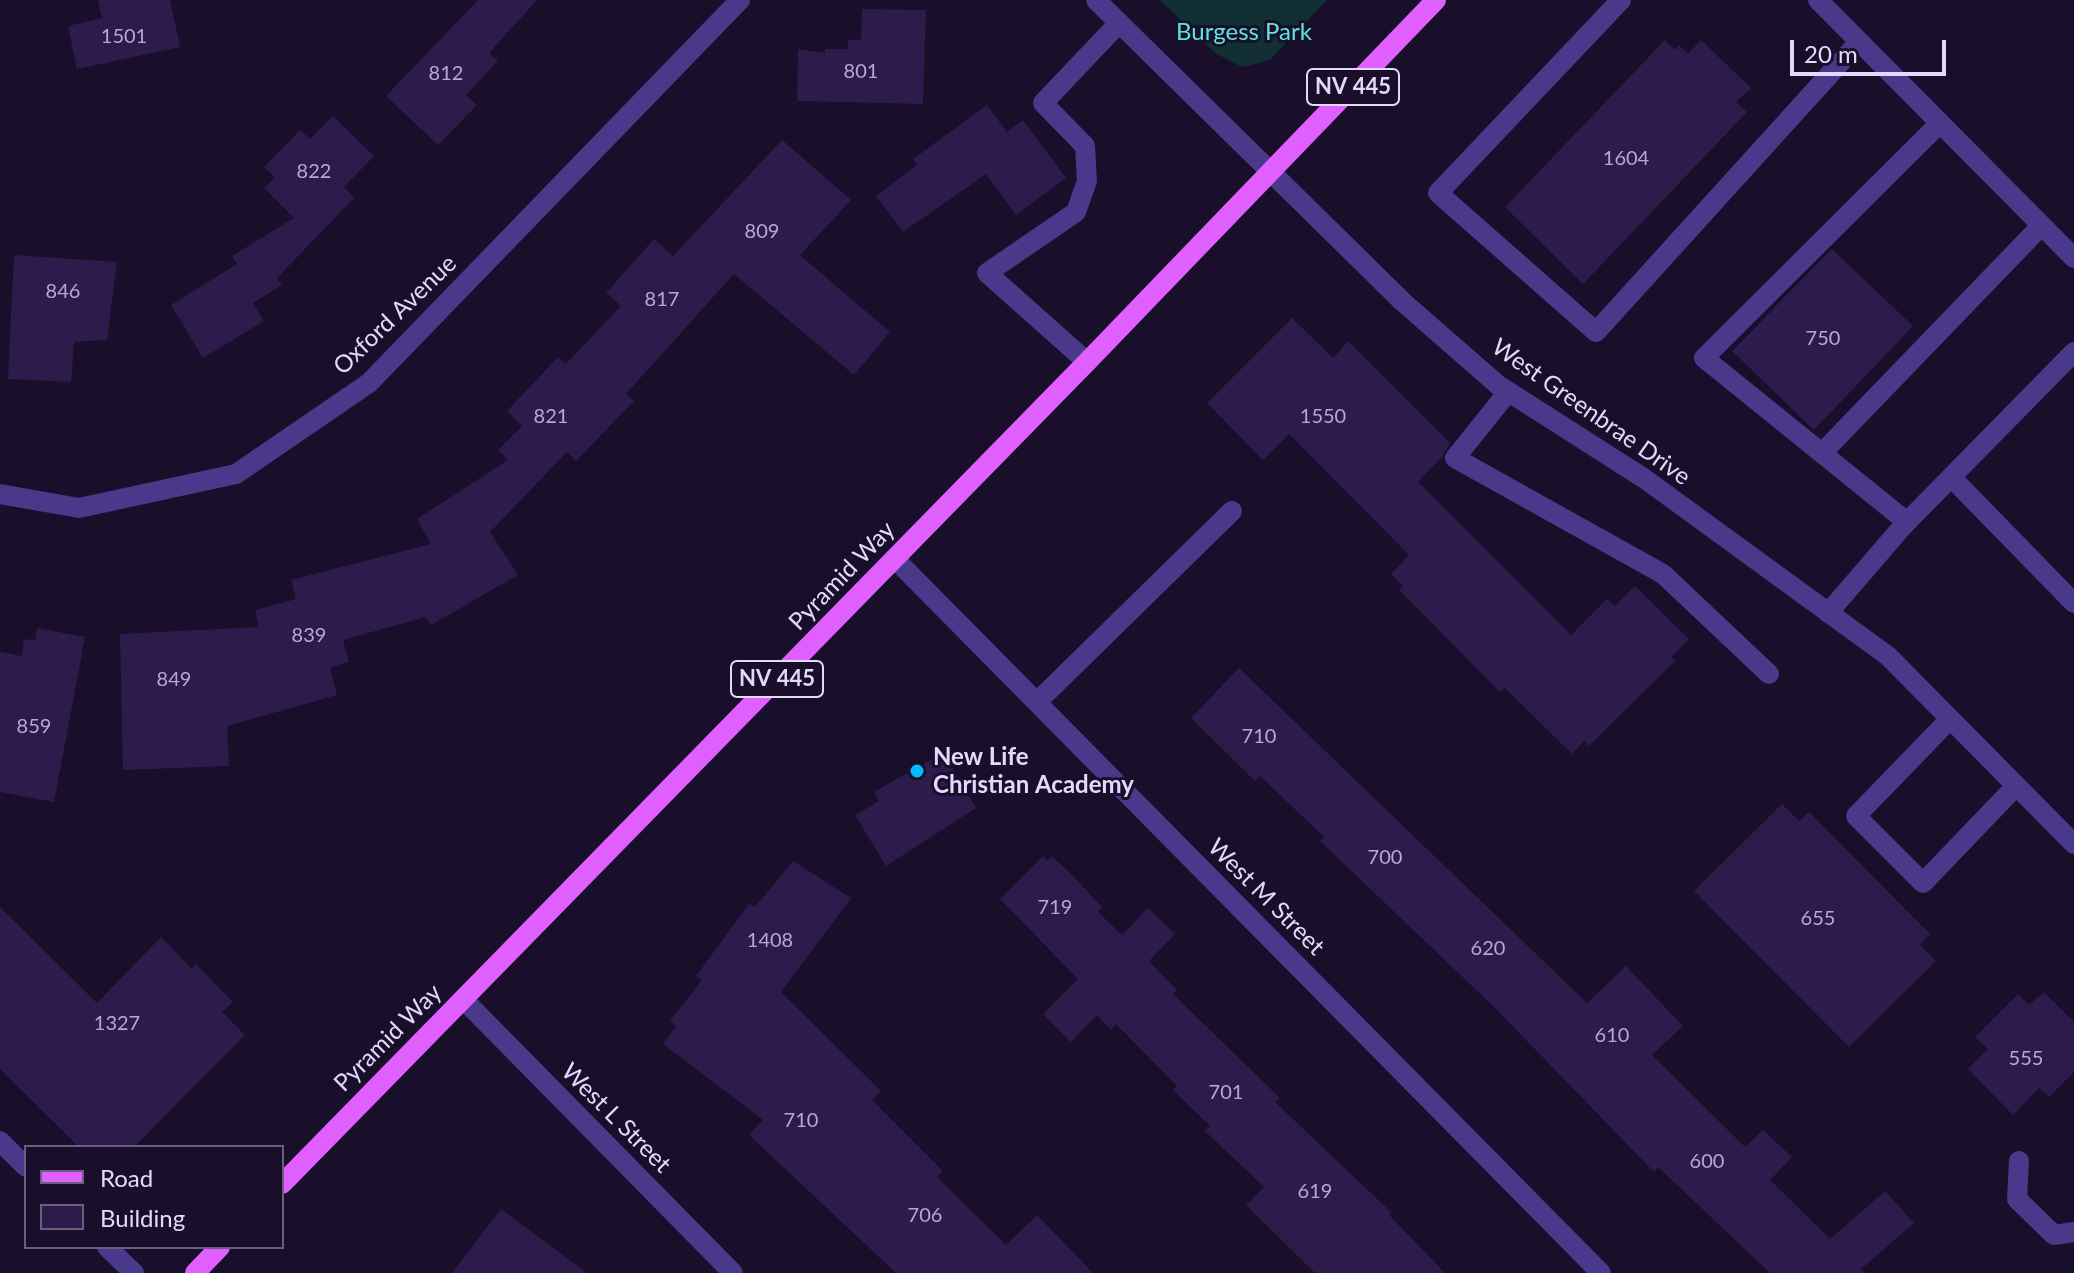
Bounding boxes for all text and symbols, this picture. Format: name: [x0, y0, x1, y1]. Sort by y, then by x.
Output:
park label: Burgess Park: [1176, 18, 1312, 46]
scale bar: [1794, 24, 1950, 74]
house number: 1501: [101, 25, 147, 49]
text: 20 m: [1804, 39, 1858, 68]
house number: 801: [844, 60, 878, 84]
house number: 812: [429, 62, 463, 86]
road number: NV 445: [1307, 69, 1399, 105]
house number: 1604: [1603, 147, 1649, 171]
house number: 822: [297, 160, 331, 184]
house number: 809: [745, 220, 779, 244]
street label: Oxford Avenue: [328, 249, 462, 381]
house number: 846: [46, 280, 80, 304]
house number: 817: [645, 288, 679, 312]
house number: 750: [1806, 327, 1840, 351]
street label: West Greenbrae Drive: [1486, 333, 1696, 491]
house number: 821: [534, 405, 568, 429]
house number: 1550: [1300, 405, 1346, 429]
street label: Pyramid Way: [783, 516, 901, 636]
house number: 839: [292, 624, 326, 648]
road number: NV 445: [731, 661, 823, 697]
house number: 849: [157, 668, 191, 692]
house number: 859: [17, 715, 51, 739]
house number: 710: [1242, 725, 1276, 749]
place label: New Life Christian Academy: [933, 743, 1134, 799]
marker: New Life Christian Academy: [908, 762, 926, 780]
street label: West M Street: [1202, 833, 1330, 961]
house number: 700: [1368, 846, 1402, 870]
house number: 719: [1038, 896, 1072, 920]
house number: 655: [1801, 907, 1835, 931]
house number: 1408: [747, 929, 793, 953]
house number: 620: [1471, 937, 1505, 961]
street label: Pyramid Way: [328, 978, 448, 1098]
house number: 1327: [94, 1012, 140, 1036]
house number: 610: [1595, 1024, 1629, 1048]
house number: 555: [2009, 1047, 2043, 1071]
street label: West L Street: [555, 1057, 677, 1179]
house number: 701: [1209, 1081, 1243, 1105]
house number: 710: [784, 1109, 818, 1133]
legend: [24, 1145, 284, 1249]
house number: 600: [1690, 1150, 1724, 1174]
text: Road: [100, 1163, 153, 1192]
house number: 619: [1298, 1180, 1332, 1204]
text: Building: [100, 1203, 185, 1232]
house number: 706: [908, 1204, 942, 1228]

